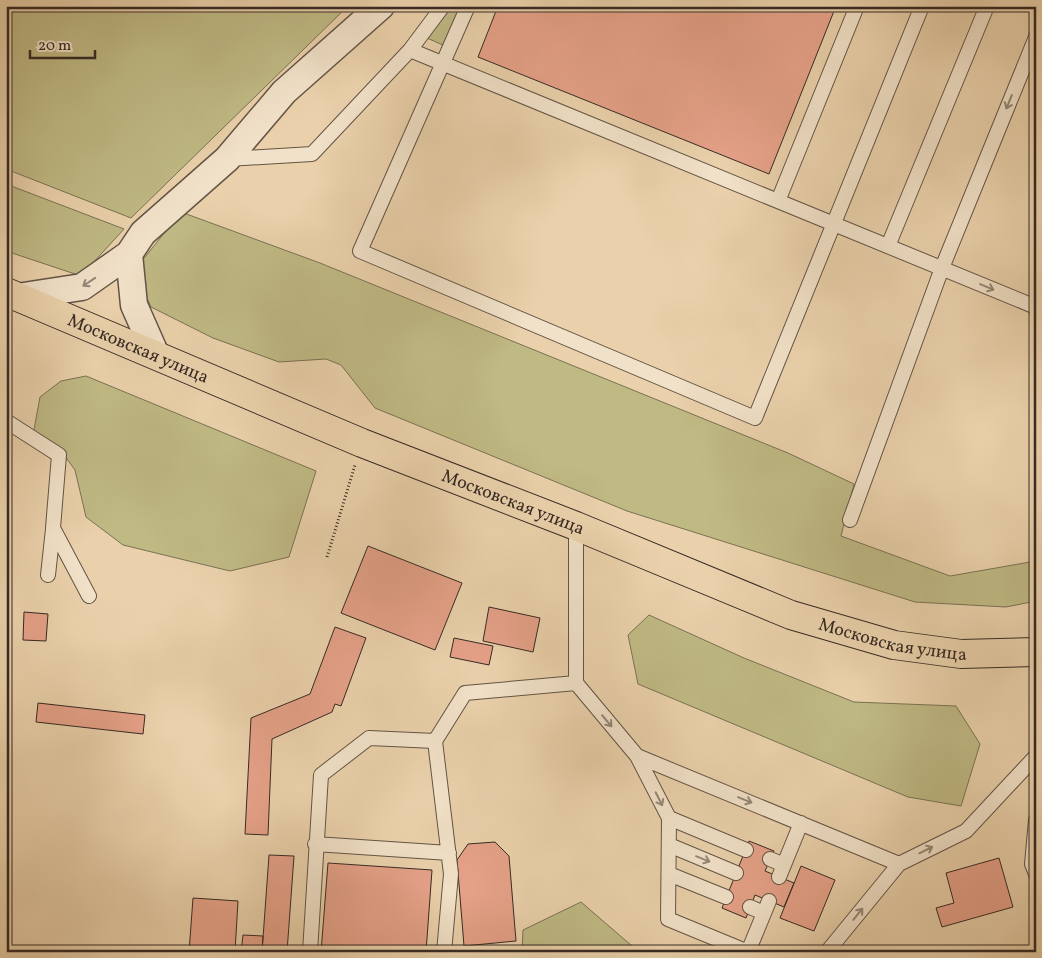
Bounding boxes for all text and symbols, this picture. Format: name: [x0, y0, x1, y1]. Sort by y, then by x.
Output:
scale bar: [30, 28, 95, 60]
text: 20 m: [38, 36, 71, 57]
one-way arrow: [1004, 94, 1014, 109]
one-way arrow: [82, 277, 96, 287]
one-way arrow: [979, 282, 994, 292]
street label: Московская улица: [63, 309, 213, 391]
street label: Московская улица: [438, 464, 588, 542]
street label: Московская улица: [815, 613, 967, 668]
one-way arrow: [601, 714, 613, 727]
one-way arrow: [655, 791, 664, 806]
one-way arrow: [737, 796, 752, 805]
one-way arrow: [919, 845, 934, 855]
one-way arrow: [695, 854, 710, 864]
one-way arrow: [852, 908, 863, 921]

